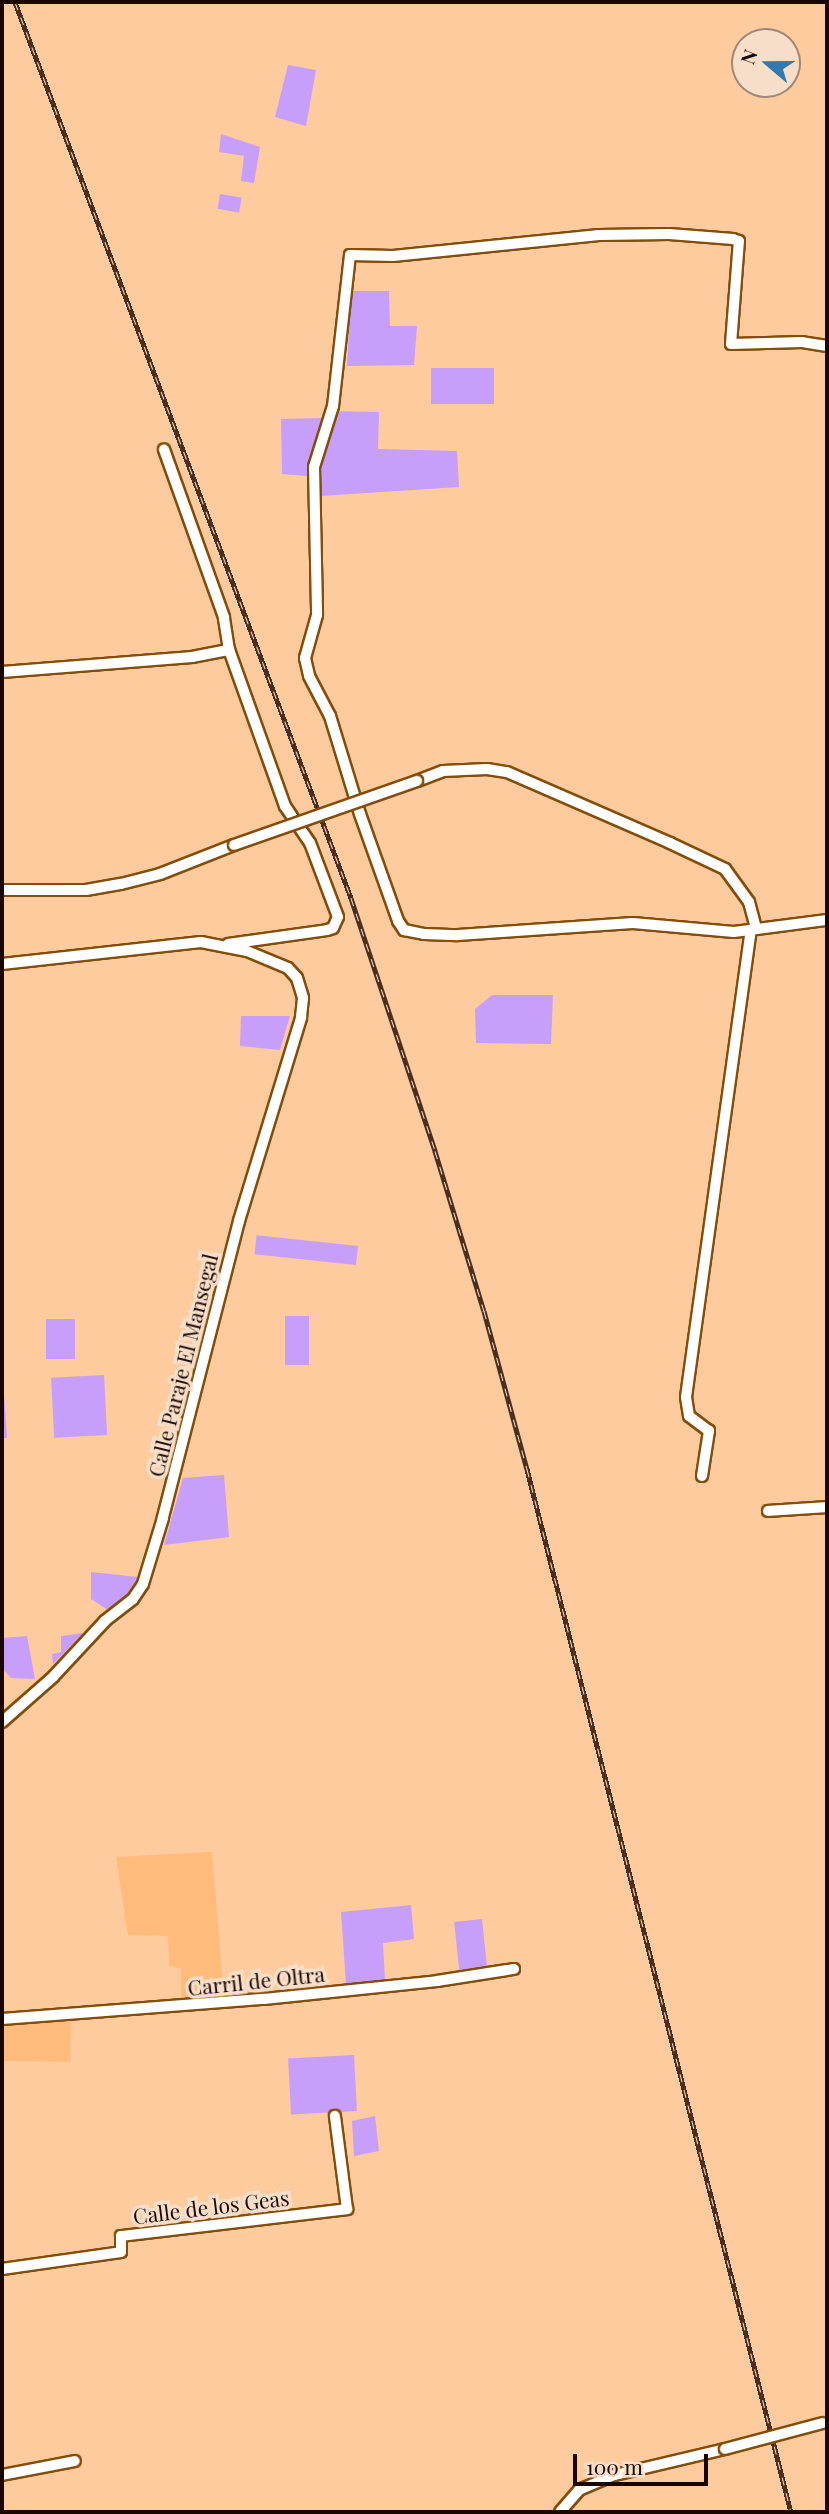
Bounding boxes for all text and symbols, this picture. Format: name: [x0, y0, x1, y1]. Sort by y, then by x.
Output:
north arrow: [731, 28, 801, 98]
text: N: [734, 46, 763, 67]
street label: Calle Paraje El Mansegal: [142, 1251, 222, 1479]
street label: Carril de Oltra: [186, 1960, 326, 2000]
street label: Calle de los Geas: [131, 2184, 291, 2228]
scale bar: [577, 2440, 712, 2484]
text: 100 m: [586, 2452, 643, 2480]

